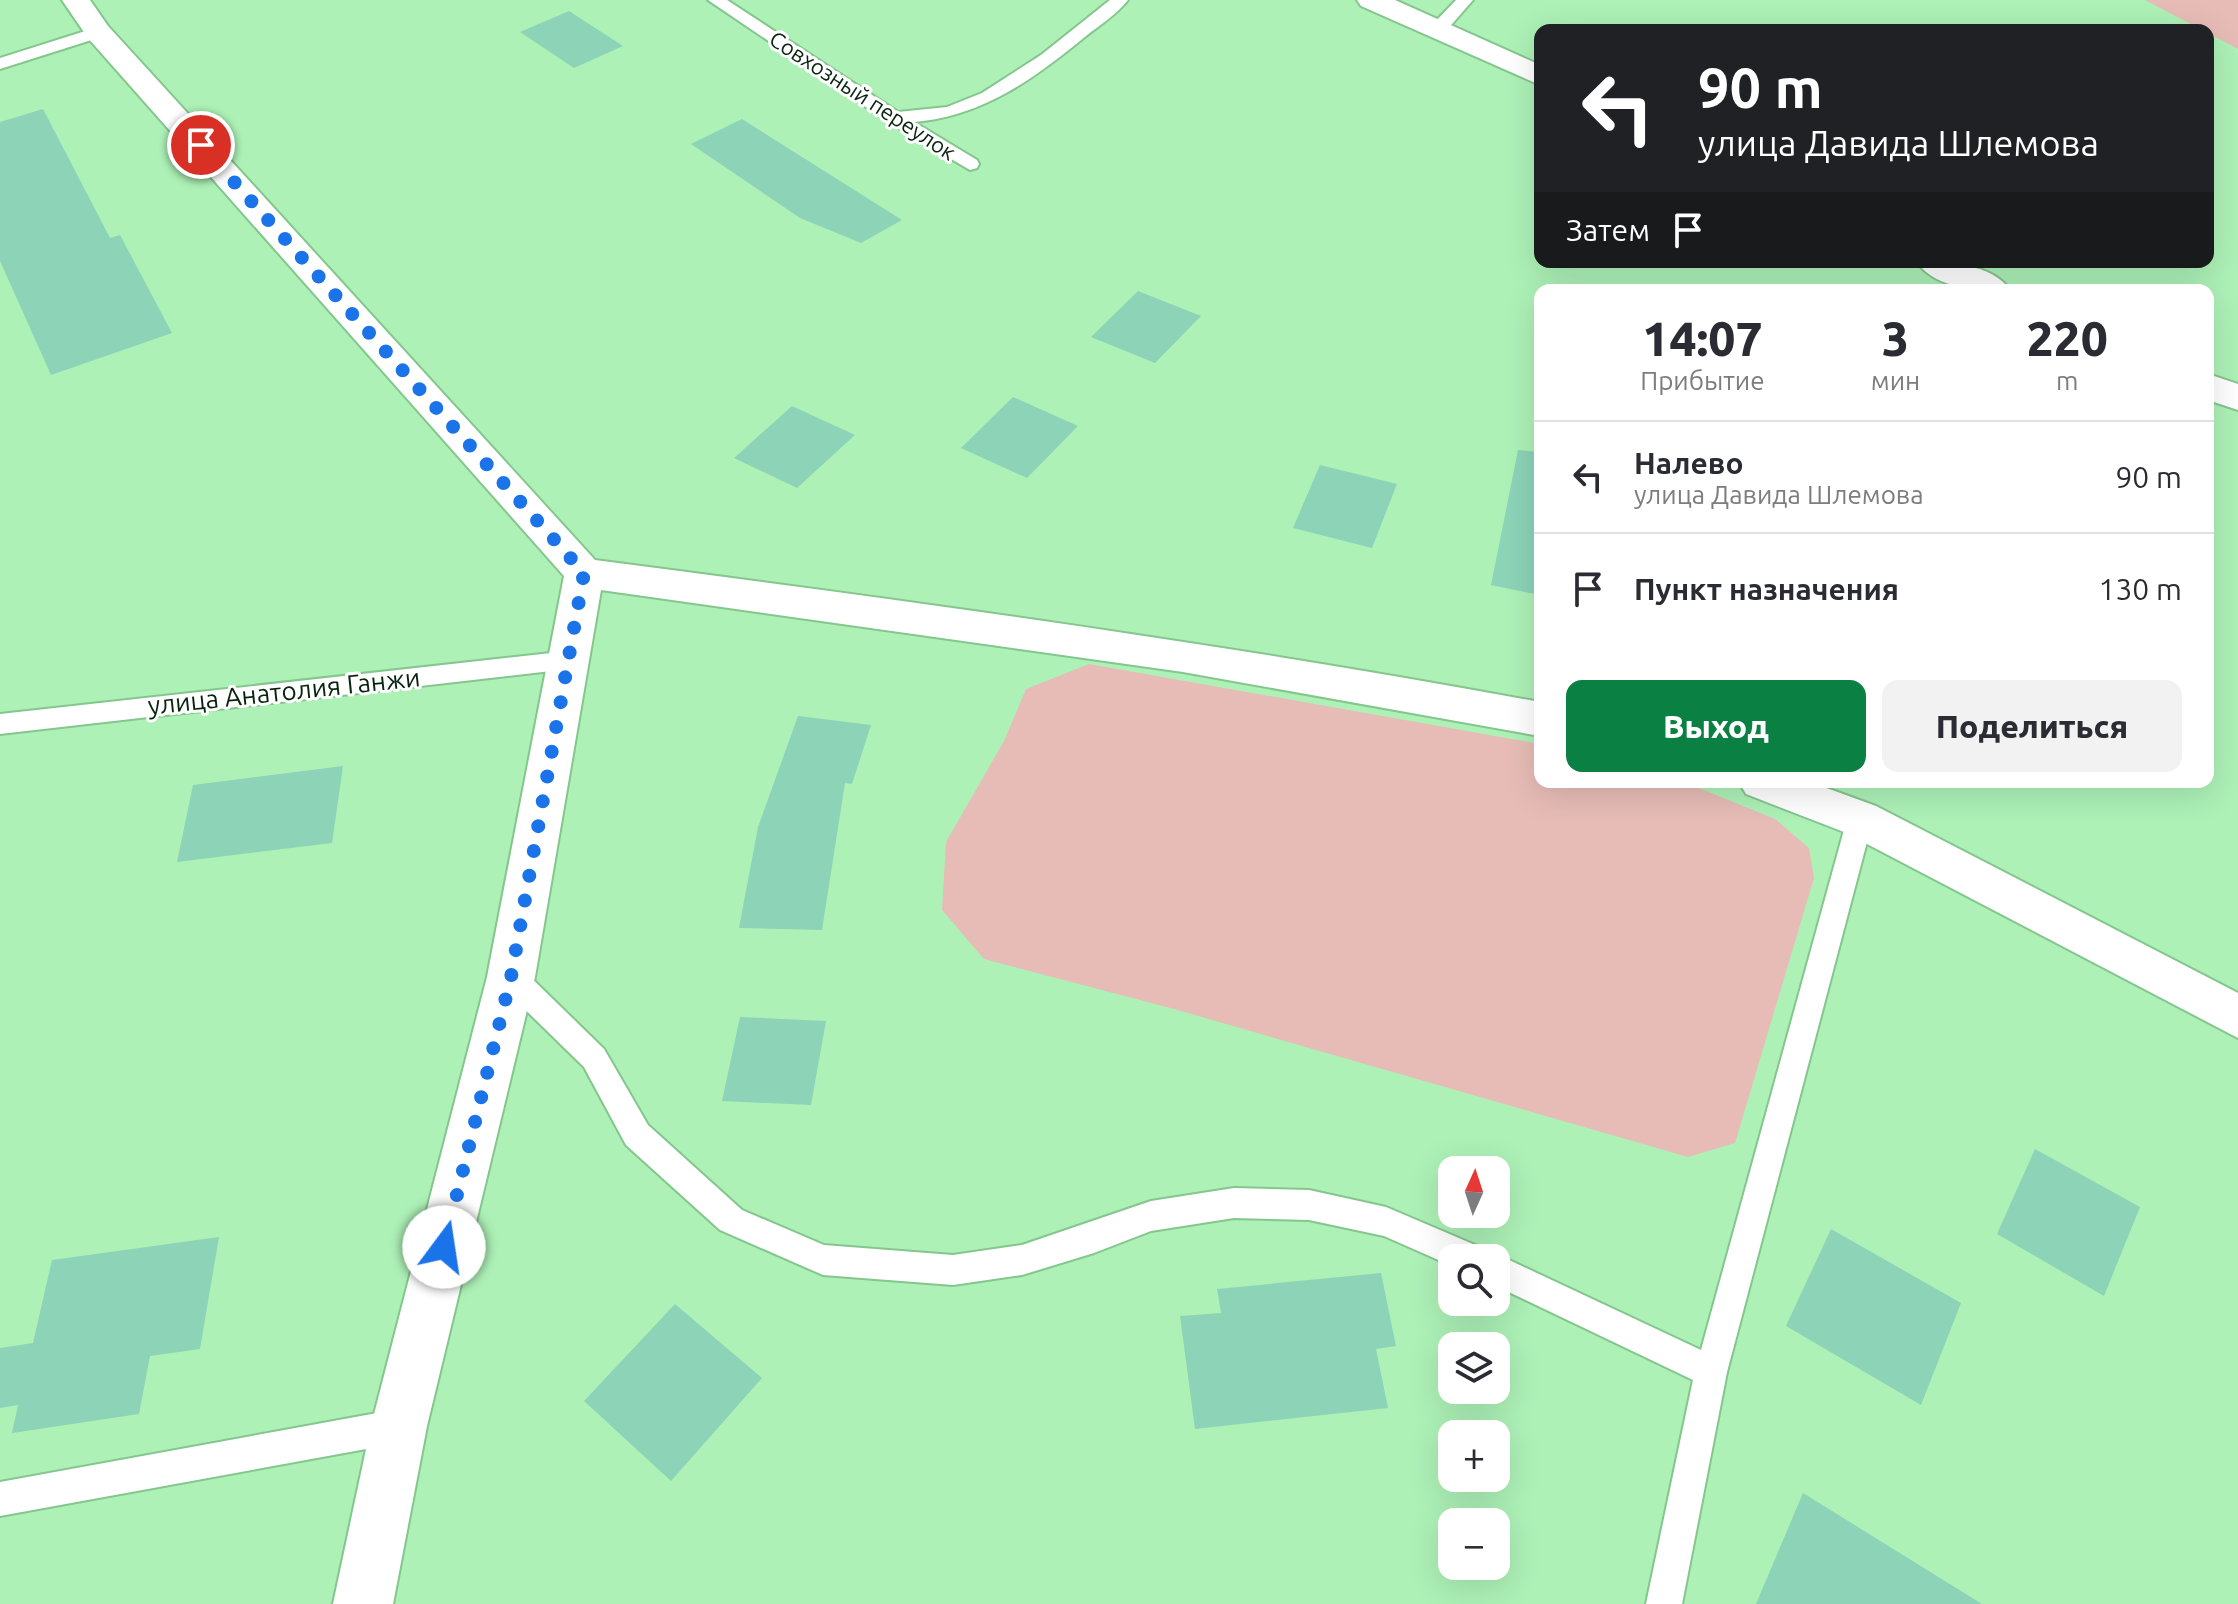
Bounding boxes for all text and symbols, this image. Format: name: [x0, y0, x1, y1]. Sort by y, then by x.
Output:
street label: Совхозный переулок: [765, 25, 961, 165]
icon: left: [1566, 56, 1670, 160]
text: 90 m: [1698, 56, 1823, 119]
pin: [167, 111, 235, 179]
text: улица Давида Шлемова: [1698, 122, 2099, 163]
icon: arrive: [179, 123, 223, 167]
icon: arrive: [1666, 208, 1710, 252]
text: Затем: [1566, 213, 1650, 247]
text: 14:07: [1642, 311, 1762, 365]
text: 3: [1882, 311, 1909, 365]
text: 220: [2027, 311, 2108, 365]
text: Прибытие: [1640, 366, 1765, 395]
text: мин: [1871, 366, 1920, 395]
text: m: [2056, 366, 2078, 395]
text: Налево: [1634, 446, 1744, 480]
icon: left: [1566, 455, 1610, 499]
text: 90 m: [2115, 460, 2182, 494]
text: улица Давида Шлемова: [1634, 480, 1924, 509]
icon: arrive: [1566, 567, 1610, 611]
text: Пункт назначения: [1634, 572, 1899, 606]
text: 130 m: [2098, 572, 2182, 606]
street label: улица Анатолия Ганжи: [146, 662, 422, 720]
button: Выход: [1566, 680, 1866, 772]
button: Поделиться: [1882, 680, 2182, 772]
north arrow: [1438, 1156, 1510, 1228]
map controls: [1438, 1156, 1510, 1580]
position arrow: [402, 1205, 486, 1289]
button: search: [1438, 1244, 1510, 1316]
button: layers: [1438, 1332, 1510, 1404]
button: +: [1438, 1420, 1510, 1492]
button: −: [1438, 1508, 1510, 1580]

